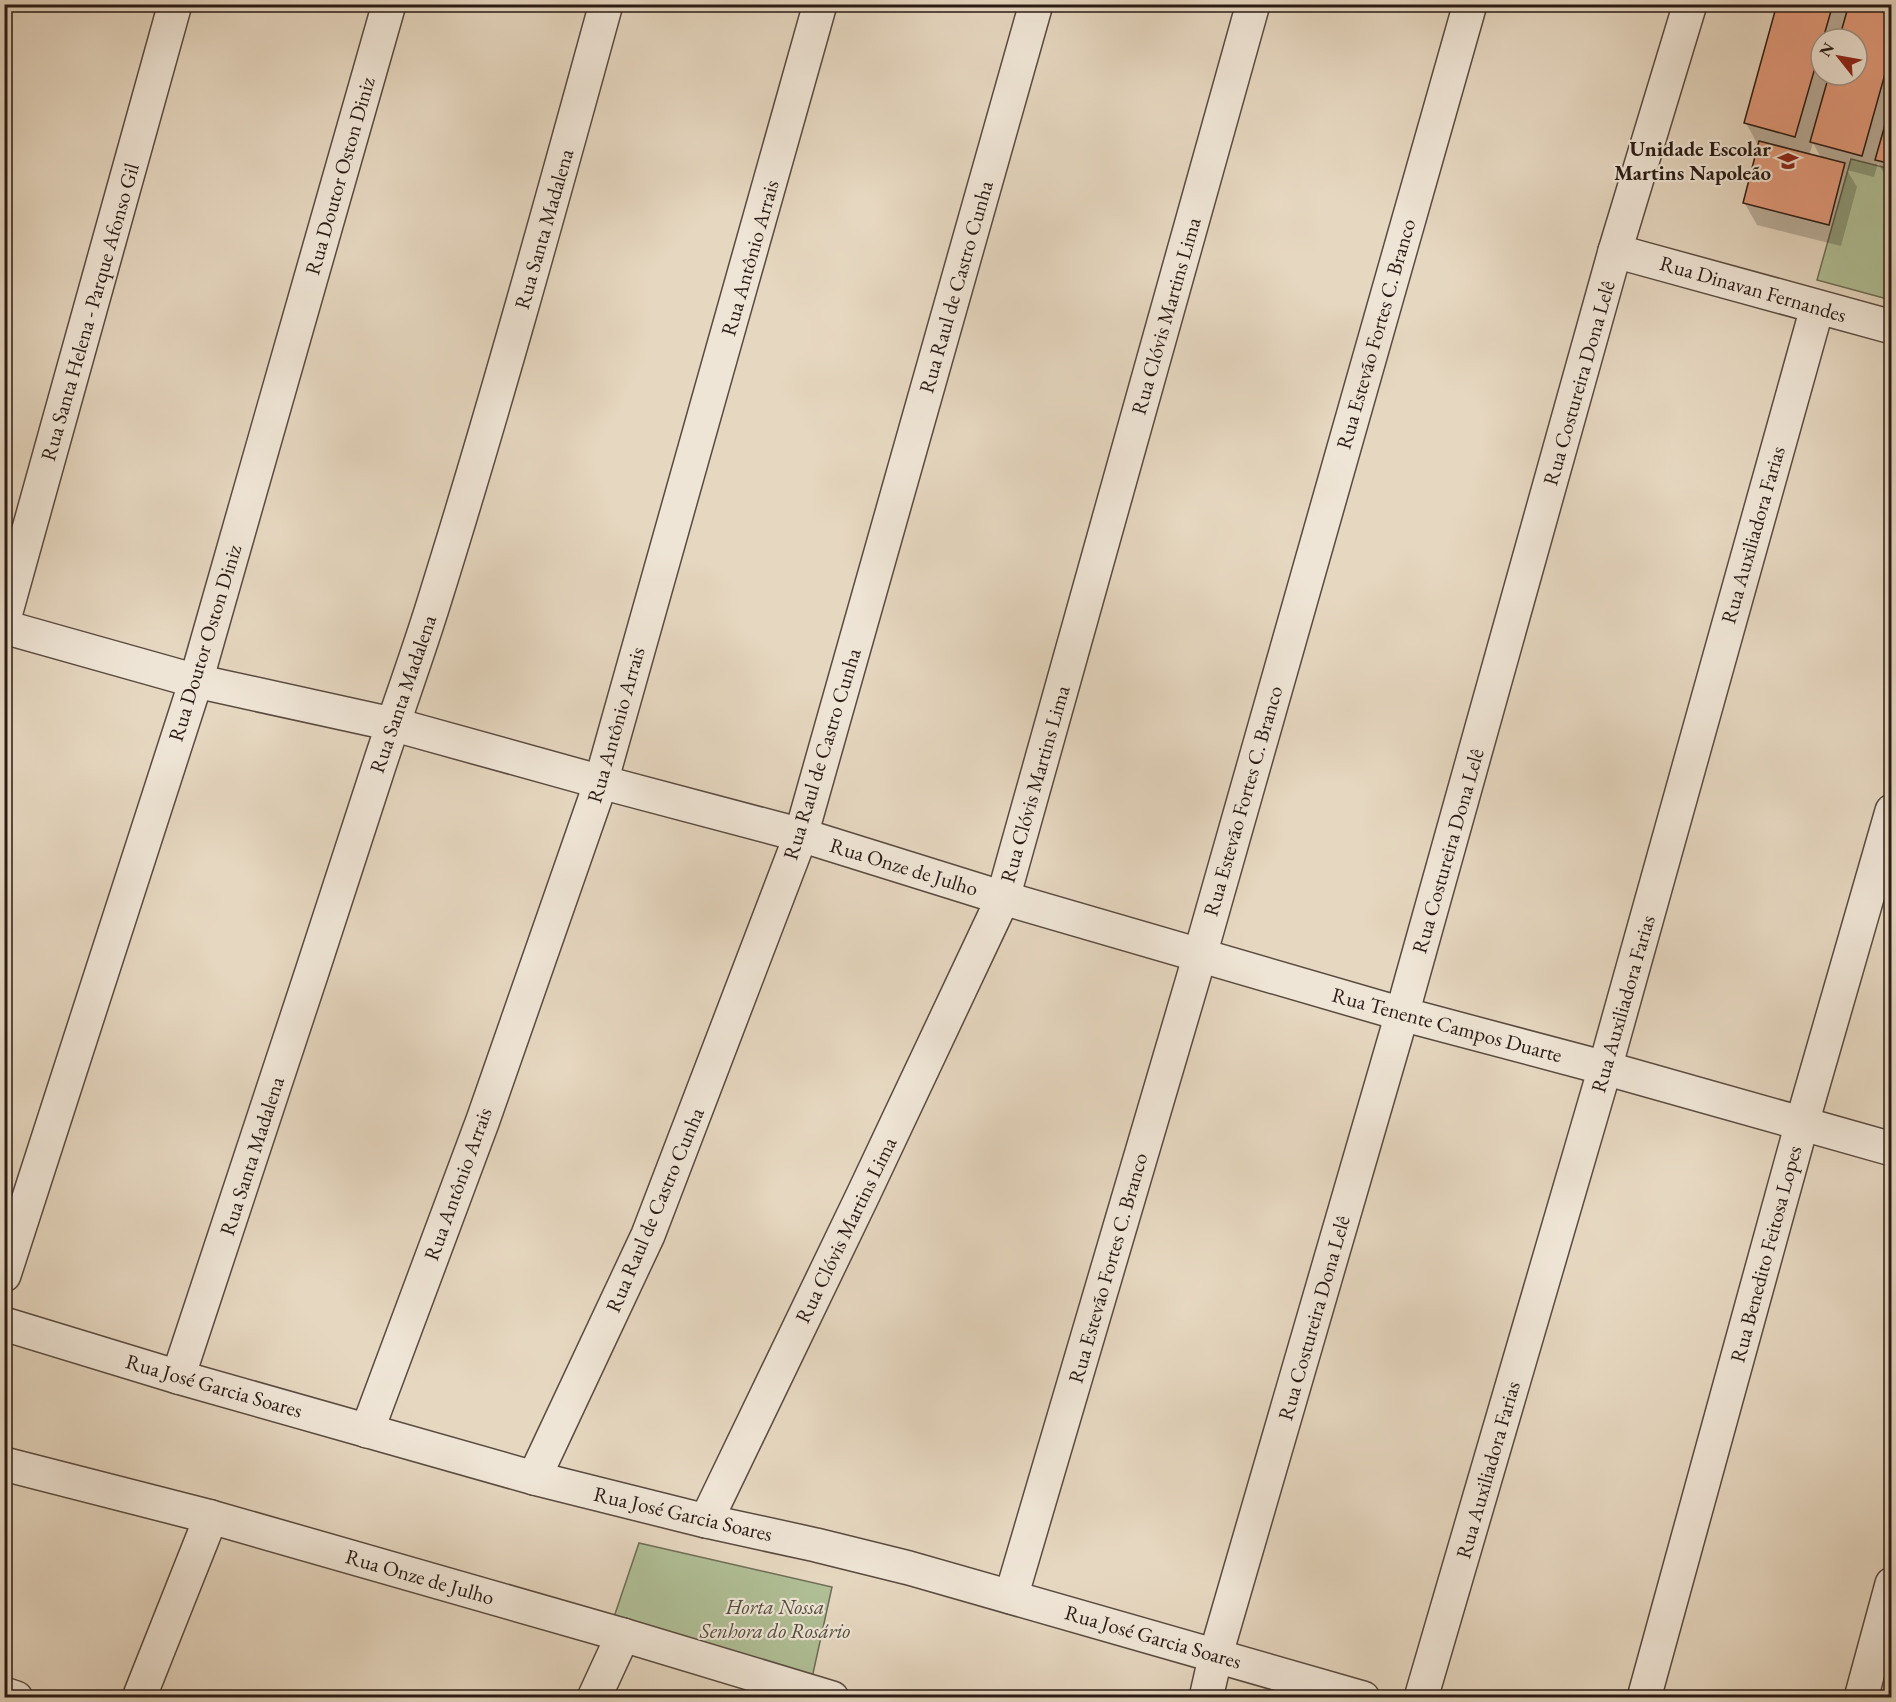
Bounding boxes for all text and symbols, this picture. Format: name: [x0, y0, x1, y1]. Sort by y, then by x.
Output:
north arrow: [1809, 27, 1869, 87]
text: N: [1814, 39, 1839, 60]
street label: Rua Doutor Oston Diniz: [298, 74, 381, 278]
place label: Unidade Escolar Martins Napoleão: [1614, 135, 1771, 186]
street label: Rua Santa Madalena: [508, 145, 579, 312]
school or university icon: Unidade Escolar Martins Napoleão: [1776, 149, 1800, 173]
street label: Rua Santa Helena - Parque Afonso Gil: [34, 160, 145, 464]
street label: Rua Antônio Arrais: [714, 177, 785, 339]
street label: Rua Raul de Castro Cunha: [912, 177, 999, 396]
street label: Rua Clóvis Martins Lima: [1124, 214, 1207, 418]
street label: Rua Estevão Fortes C. Branco: [1330, 216, 1421, 452]
street label: Rua Dinavan Fernandes: [1657, 249, 1850, 328]
street label: Rua Costureira Dona Lelê: [1536, 277, 1621, 488]
street label: Rua Auxiliadora Farias: [1714, 443, 1791, 627]
street label: Rua Doutor Oston Diniz: [162, 541, 247, 745]
street label: Rua Santa Madalena: [363, 611, 442, 777]
street label: Rua Antônio Arrais: [580, 644, 651, 806]
street label: Rua Raul de Castro Cunha: [776, 644, 867, 863]
street label: Rua Clóvis Martins Lima: [993, 682, 1076, 886]
street label: Rua Estevão Fortes C. Branco: [1197, 683, 1288, 919]
street label: Rua Costureira Dona Lelê: [1405, 745, 1490, 956]
street label: Rua Onze de Julho: [827, 831, 981, 902]
street label: Rua Auxiliadora Farias: [1584, 912, 1661, 1096]
street label: Rua Tenente Campos Duarte: [1329, 981, 1565, 1068]
street label: Rua Santa Madalena: [213, 1072, 290, 1239]
street label: Rua Antônio Arrais: [417, 1103, 498, 1264]
street label: Rua Raul de Castro Cunha: [599, 1103, 710, 1316]
street label: Rua Clóvis Martins Lima: [789, 1132, 903, 1327]
street label: Rua Benedito Feitosa Lopes: [1724, 1142, 1808, 1365]
street label: Rua Estevão Fortes C. Branco: [1062, 1150, 1153, 1386]
street label: Rua Costureira Dona Lelê: [1271, 1212, 1356, 1423]
street label: Rua José Garcia Soares: [123, 1347, 306, 1424]
street label: Rua Auxiliadora Farias: [1449, 1378, 1526, 1562]
street label: Rua José Garcia Soares: [591, 1480, 775, 1547]
street label: Rua Onze de Julho: [343, 1542, 498, 1611]
park label: Horta Nossa Senhora do Rosário: [699, 1593, 850, 1644]
street label: Rua José Garcia Soares: [1062, 1598, 1245, 1675]

